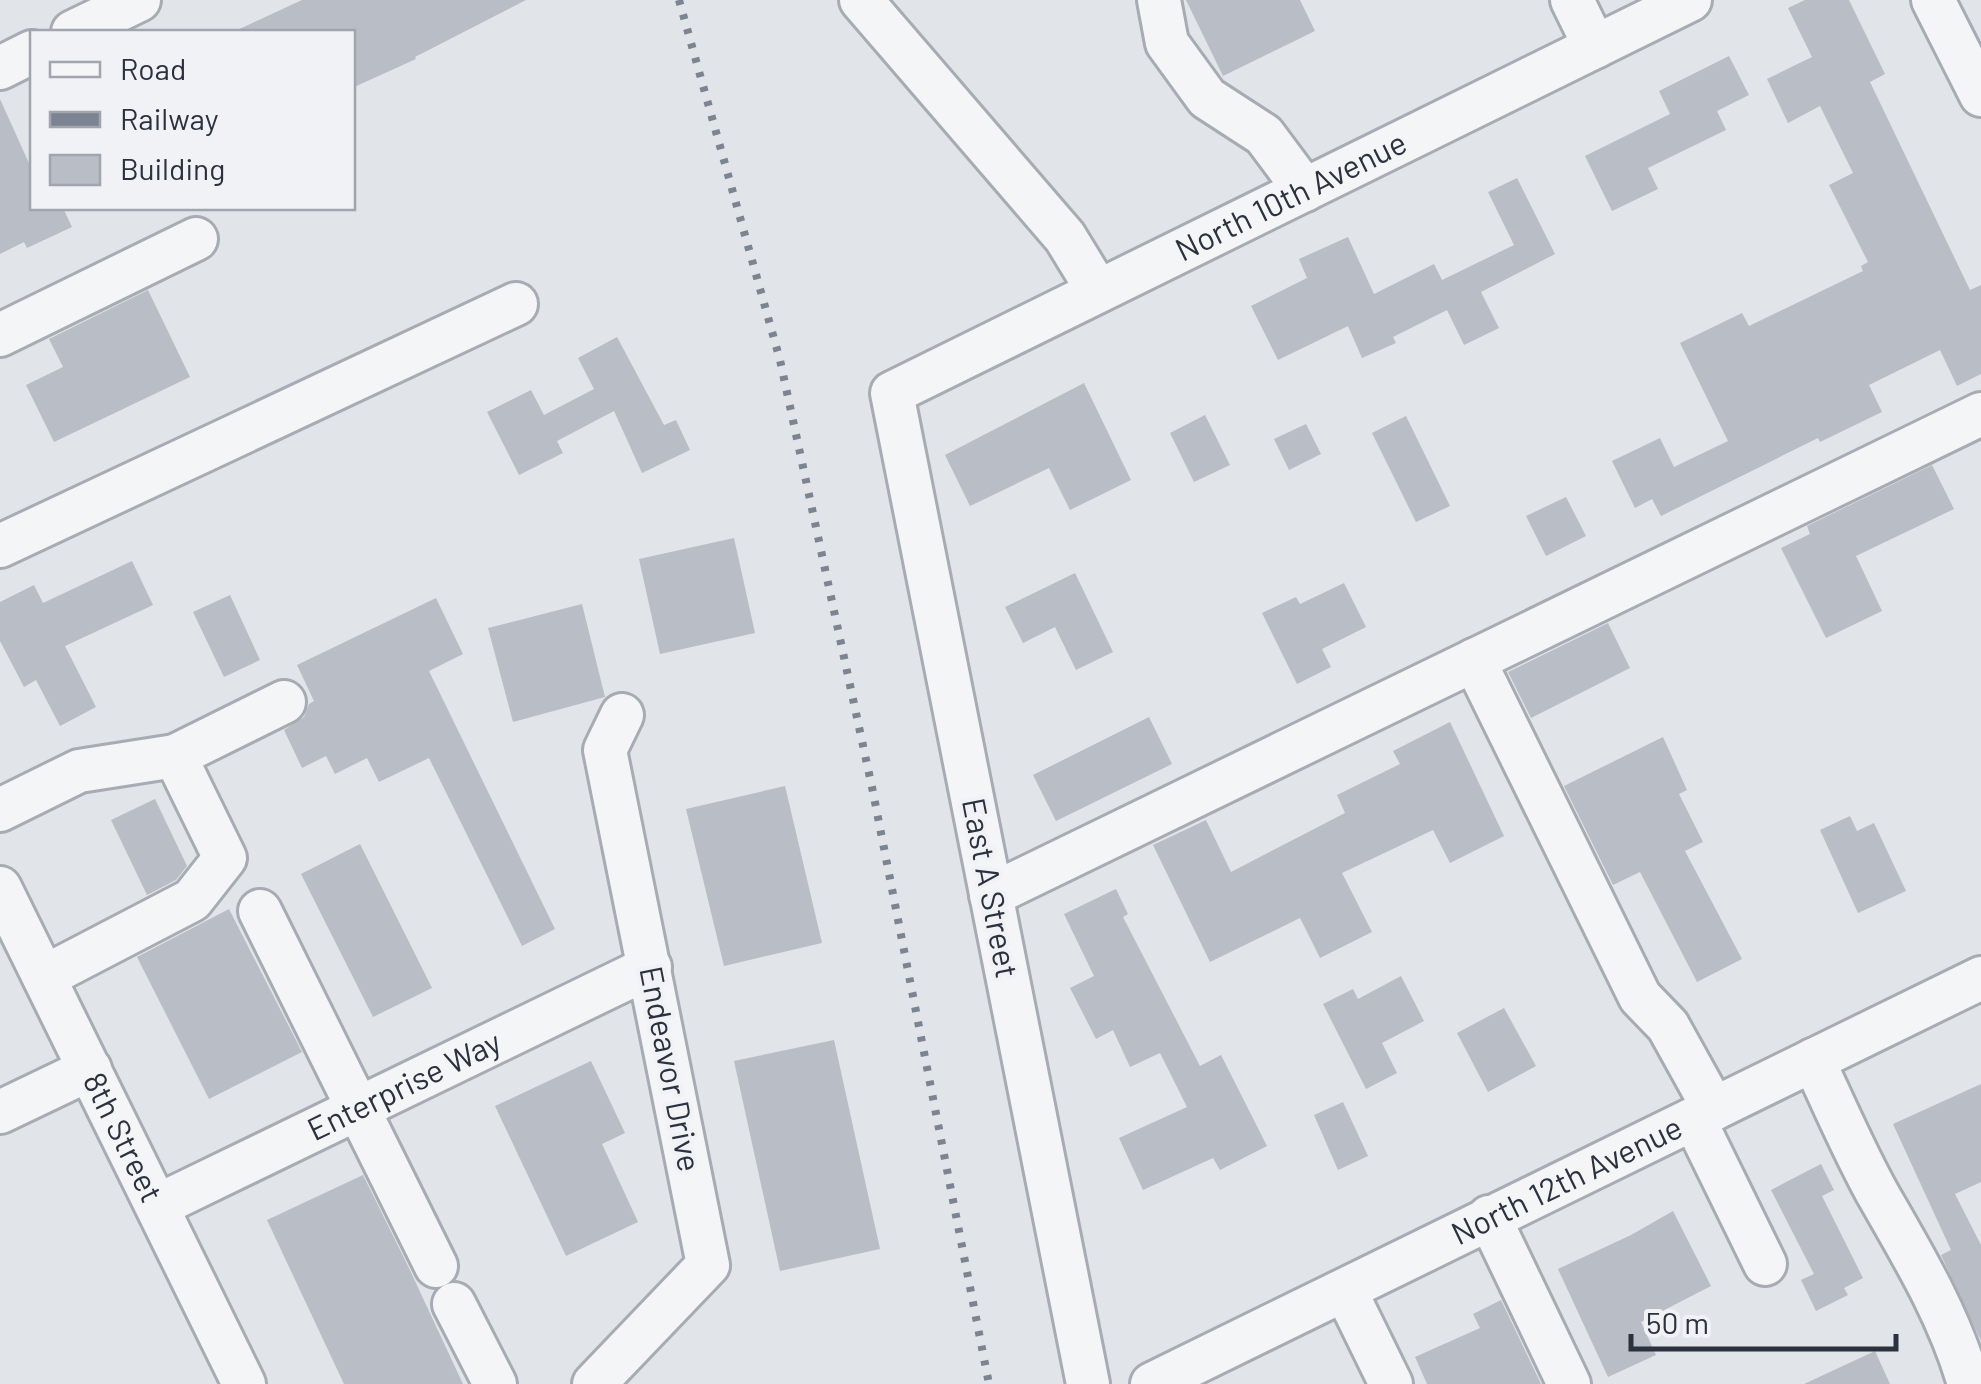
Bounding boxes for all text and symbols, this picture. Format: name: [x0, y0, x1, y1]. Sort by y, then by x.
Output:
legend: [30, 30, 355, 210]
text: Road: [120, 50, 186, 86]
text: Railway: [120, 100, 219, 136]
street label: North 10th Avenue: [1168, 122, 1412, 268]
text: Building: [120, 150, 225, 186]
street label: East A Street: [956, 795, 1028, 981]
street label: Endeavor Drive: [633, 963, 710, 1175]
street label: Enterprise Way: [301, 1021, 507, 1147]
street label: 8th Street: [77, 1066, 172, 1208]
street label: North 12th Avenue: [1445, 1107, 1688, 1251]
scale bar: [1631, 1289, 1896, 1351]
text: 50 m: [1646, 1304, 1709, 1340]

